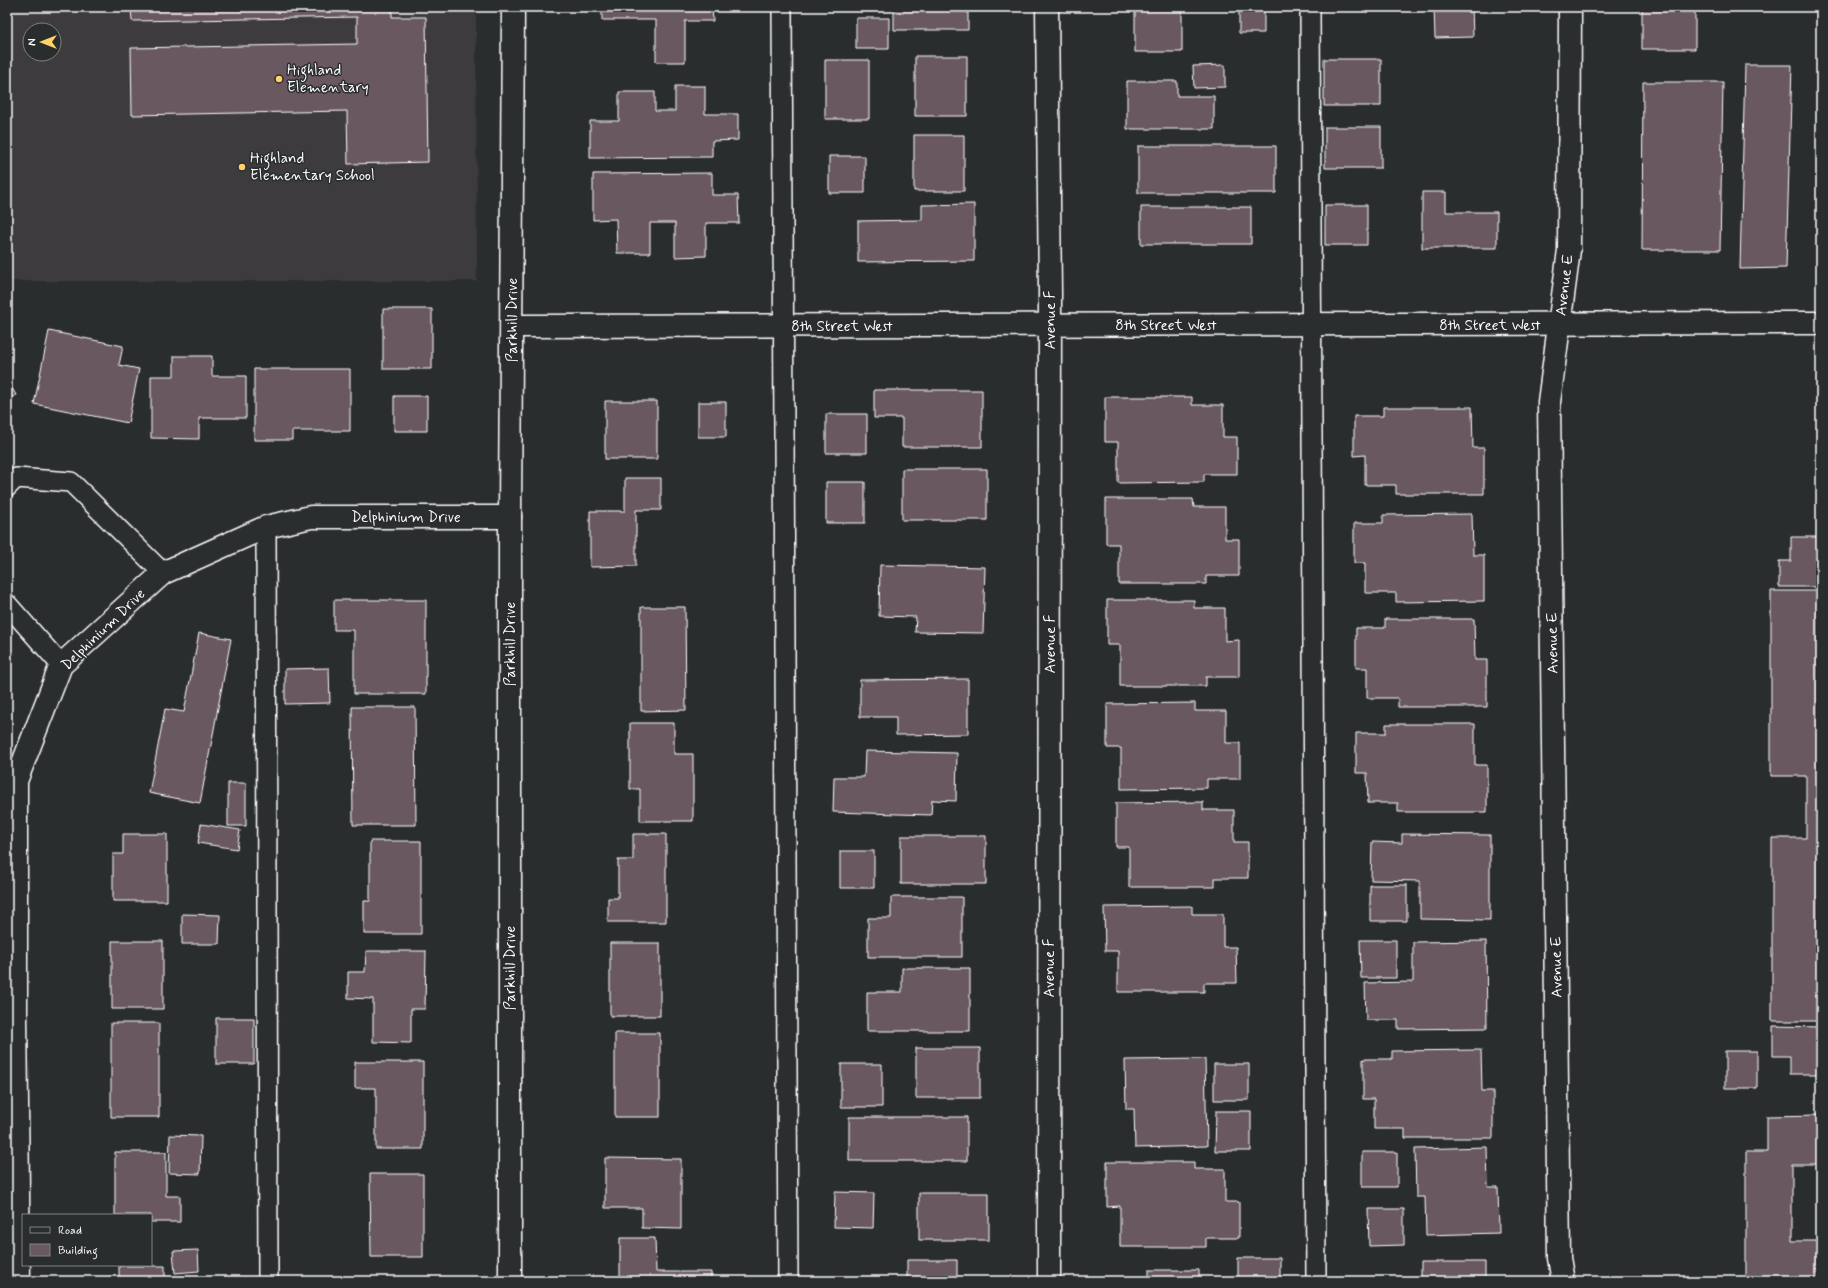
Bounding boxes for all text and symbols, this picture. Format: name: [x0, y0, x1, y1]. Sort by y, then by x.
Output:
north arrow: [22, 22, 62, 62]
text: N: [26, 38, 40, 46]
place label: Highland Elementary: [287, 61, 369, 98]
marker: Highland Elementary: [274, 74, 284, 84]
place label: Highland Elementary School: [250, 149, 375, 186]
marker: Highland Elementary School: [237, 162, 247, 172]
street label: Avenue E: [1551, 253, 1579, 317]
street label: Parkhill Drive: [503, 278, 523, 362]
street label: Avenue F: [1041, 290, 1061, 350]
street label: 8th Street West: [1115, 316, 1217, 336]
street label: 8th Street West: [1439, 316, 1541, 336]
street label: 8th Street West: [791, 317, 893, 337]
street label: Delphinium Drive: [351, 508, 461, 528]
street label: Delphinium Drive: [57, 584, 150, 675]
street label: Parkhill Drive: [501, 602, 521, 686]
street label: Avenue E: [1542, 612, 1564, 674]
street label: Avenue F: [1041, 614, 1061, 674]
street label: Parkhill Drive: [501, 926, 521, 1010]
street label: Avenue E: [1546, 936, 1568, 998]
street label: Avenue F: [1040, 938, 1060, 998]
legend: [22, 1214, 152, 1266]
text: Road: [58, 1223, 82, 1239]
text: Building: [58, 1243, 98, 1260]

